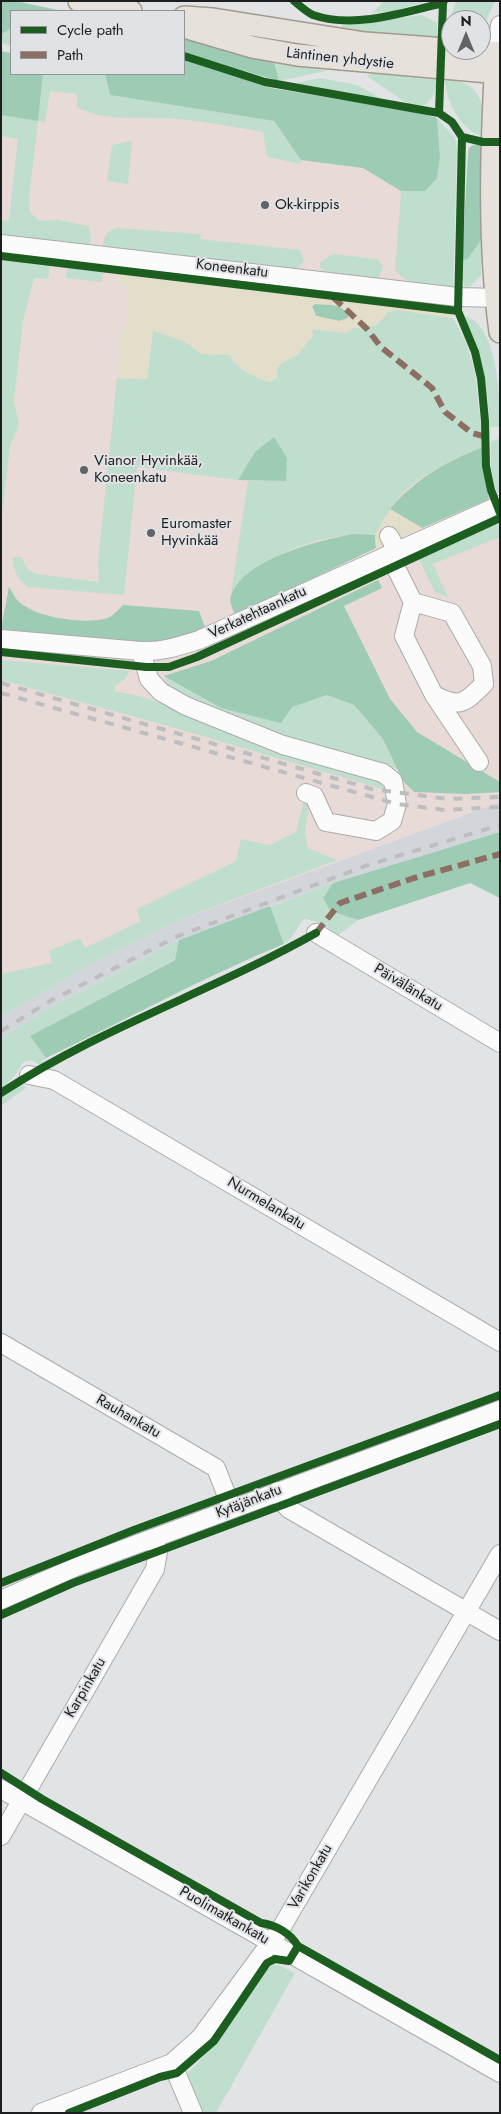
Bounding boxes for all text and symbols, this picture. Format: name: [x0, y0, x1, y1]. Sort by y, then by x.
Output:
legend: [10, 10, 185, 75]
north arrow: [441, 10, 491, 60]
text: N: [460, 11, 472, 31]
text: Cycle path: [57, 19, 124, 41]
text: Path: [57, 44, 83, 66]
street label: Läntinen yhdystie: [285, 44, 395, 74]
place label: Ok-kirppis: [275, 196, 339, 214]
marker: Ok-kirppis: [259, 199, 271, 211]
street label: Koneenkatu: [195, 256, 269, 282]
place label: Vianor Hyvinkää, Koneenkatu: [94, 452, 203, 487]
marker: Vianor Hyvinkää, Koneenkatu: [78, 464, 90, 476]
place label: Euromaster Hyvinkää: [161, 515, 232, 550]
marker: Euromaster Hyvinkää: [145, 527, 157, 539]
street label: Verkatehtaankatu: [206, 582, 310, 644]
street label: Päivälänkatu: [370, 960, 446, 1016]
street label: Nurmelankatu: [224, 1174, 308, 1234]
street label: Rauhankatu: [92, 1391, 164, 1443]
street label: Kytäjänkatu: [213, 1481, 285, 1523]
street label: Karpinkatu: [62, 1655, 110, 1721]
street label: Varikonkatu: [285, 1841, 337, 1913]
street label: Puolimatkankatu: [176, 1883, 272, 1949]

